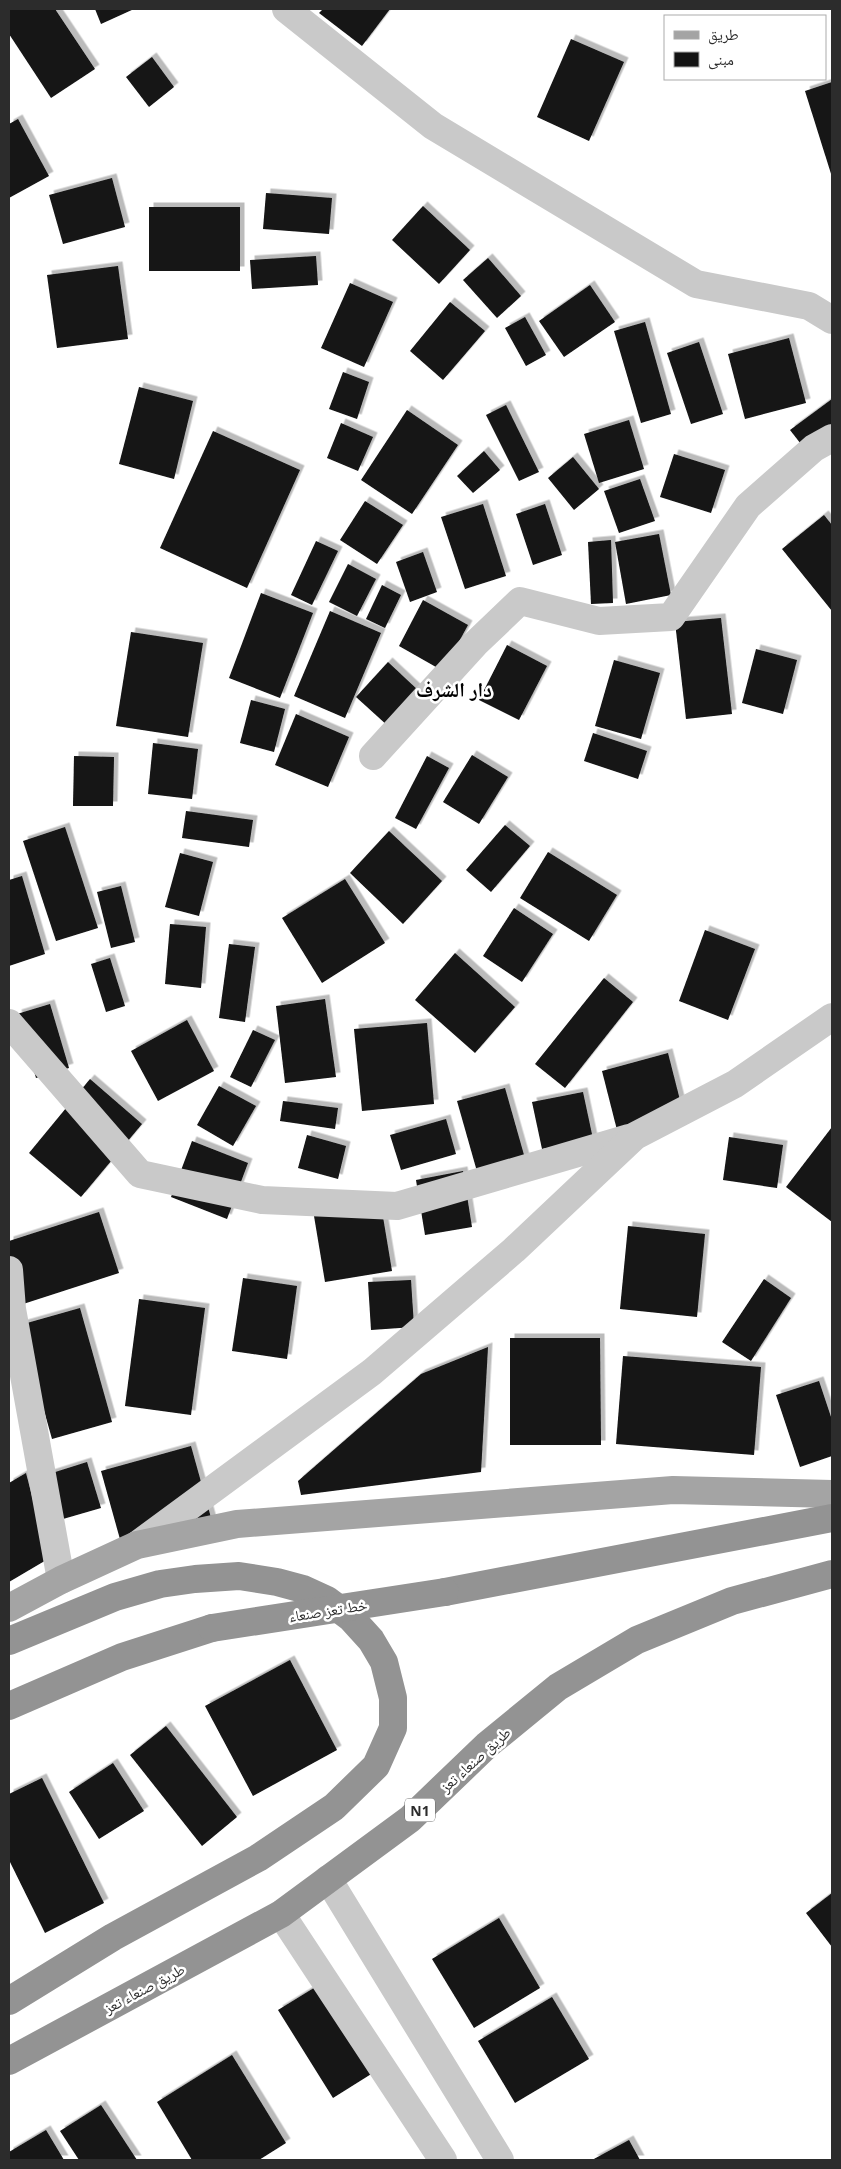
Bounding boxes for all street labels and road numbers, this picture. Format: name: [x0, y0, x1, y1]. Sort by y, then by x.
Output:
street label: خط تعز صنعاء: [287, 1594, 369, 1626]
street label: طريق صنعاء تعز: [435, 1722, 515, 1798]
road number: N1: [405, 1798, 435, 1822]
street label: طريق صنعاء تعز: [99, 1958, 188, 2019]

